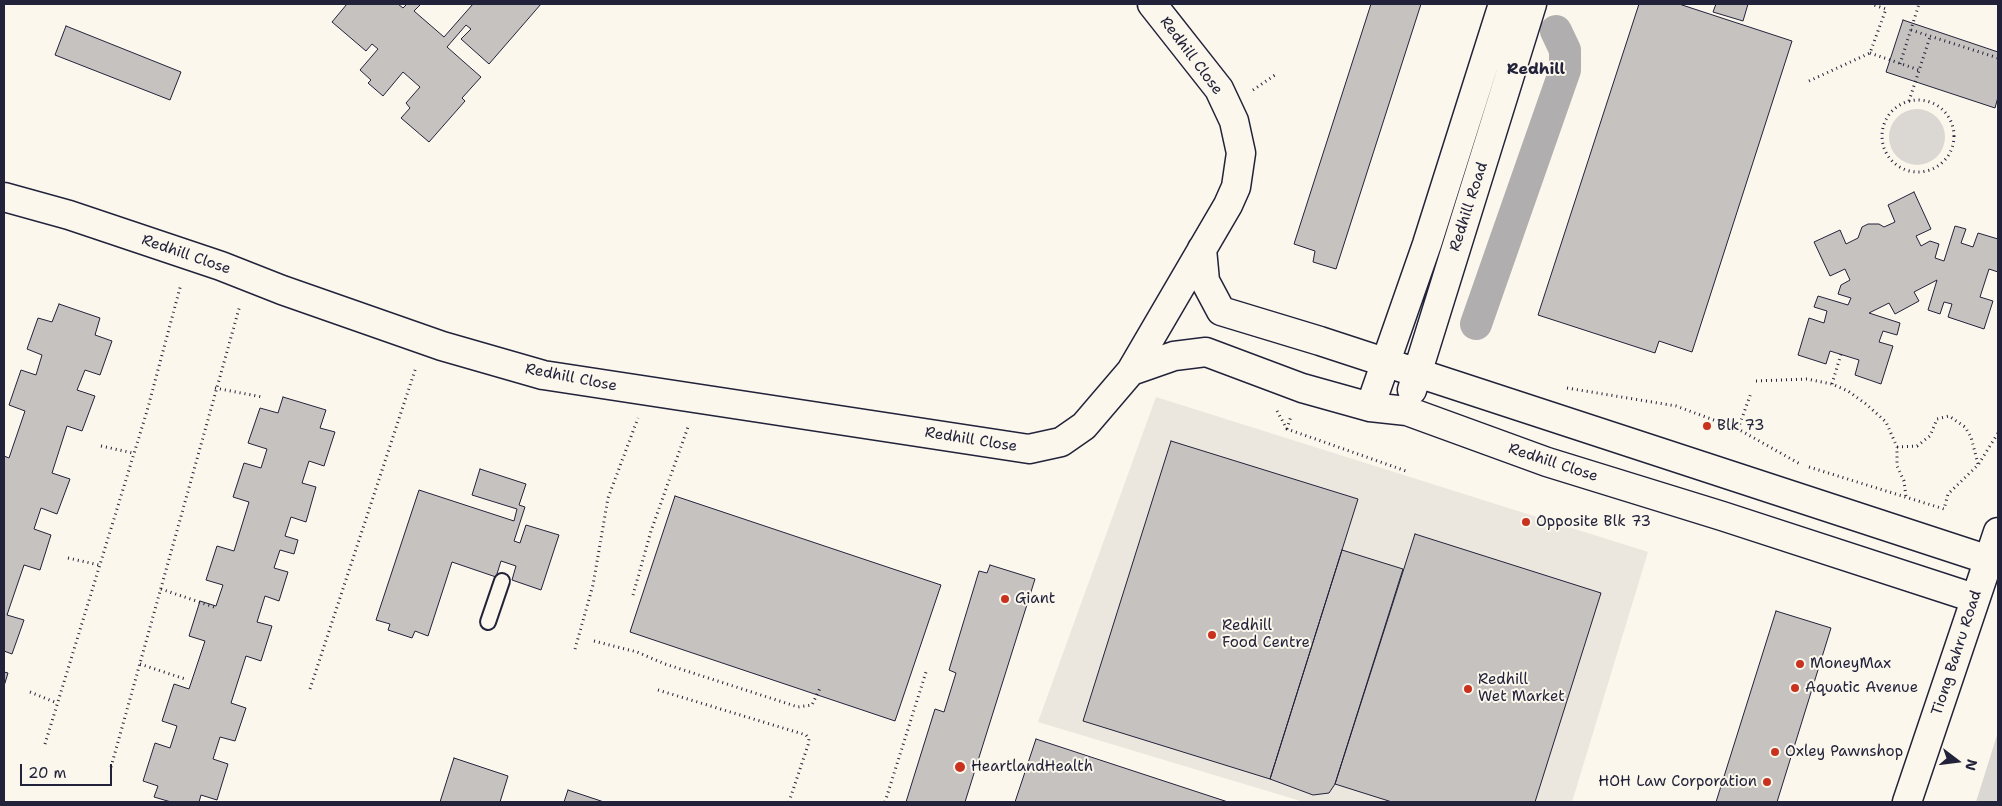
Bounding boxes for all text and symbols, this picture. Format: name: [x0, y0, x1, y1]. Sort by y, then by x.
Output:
street label: Redhill Close: [1156, 13, 1226, 99]
district label: Redhill: [1507, 60, 1565, 80]
street label: Redhill Road: [1446, 160, 1492, 254]
street label: Redhill Close: [139, 231, 233, 279]
street label: Redhill Close: [524, 360, 618, 396]
place label: Blk 73: [1717, 417, 1764, 435]
marker: Blk 73: [1701, 420, 1713, 432]
street label: Redhill Close: [924, 424, 1018, 456]
street label: Redhill Close: [1506, 440, 1600, 486]
place label: Opposite Blk 73: [1536, 513, 1651, 531]
marker: Opposite Blk 73: [1520, 516, 1532, 528]
street label: Tiong Bahru Road: [1928, 588, 1986, 718]
place label: Giant: [1015, 590, 1055, 608]
marker: Giant: [999, 593, 1011, 605]
place label: Redhill Food Centre: [1222, 617, 1310, 652]
marker: Redhill Food Centre: [1206, 629, 1218, 641]
place label: MoneyMax: [1810, 655, 1891, 673]
marker: MoneyMax: [1794, 658, 1806, 670]
place label: Redhill Wet Market: [1478, 671, 1565, 706]
place label: Aquatic Avenue: [1805, 679, 1918, 697]
marker: Aquatic Avenue: [1789, 682, 1801, 694]
marker: Redhill Wet Market: [1462, 683, 1474, 695]
north arrow: [1932, 736, 1982, 786]
place label: Oxley Pawnshop: [1785, 743, 1903, 761]
marker: Oxley Pawnshop: [1769, 746, 1781, 758]
scale bar: [22, 754, 115, 786]
text: N: [1961, 757, 1982, 773]
place label: HeartlandHealth: [971, 758, 1093, 776]
marker: HeartlandHealth: [953, 760, 967, 774]
text: 20 m: [28, 763, 67, 783]
place label: HOH Law Corporation: [1598, 773, 1757, 791]
marker: HOH Law Corporation: [1761, 776, 1773, 788]

